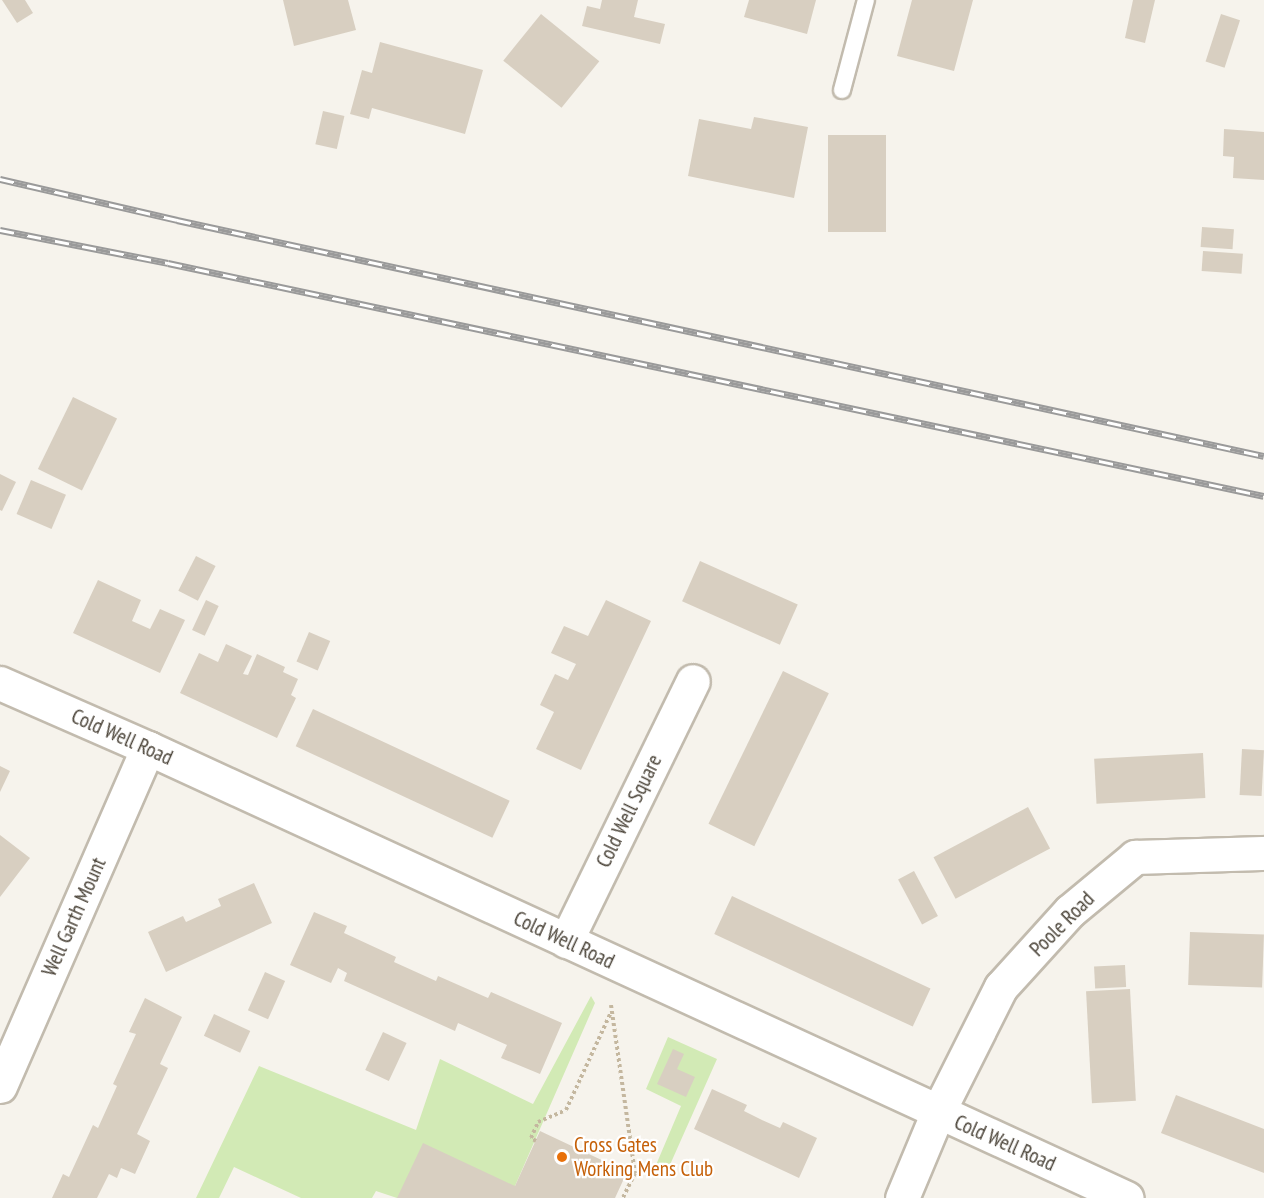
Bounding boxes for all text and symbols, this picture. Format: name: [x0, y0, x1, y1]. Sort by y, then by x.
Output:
street label: Cold Well Road: [67, 703, 177, 771]
street label: Cold Well Square: [591, 750, 667, 872]
street label: Well Garth Mount: [37, 854, 111, 980]
street label: Poole Road: [1025, 887, 1099, 961]
street label: Cold Well Road: [509, 906, 619, 974]
street label: Cold Well Road: [950, 1109, 1060, 1177]
place label: Cross Gates Working Mens Club: [574, 1132, 713, 1182]
marker: Cross Gates Working Mens Club: [555, 1150, 569, 1164]

